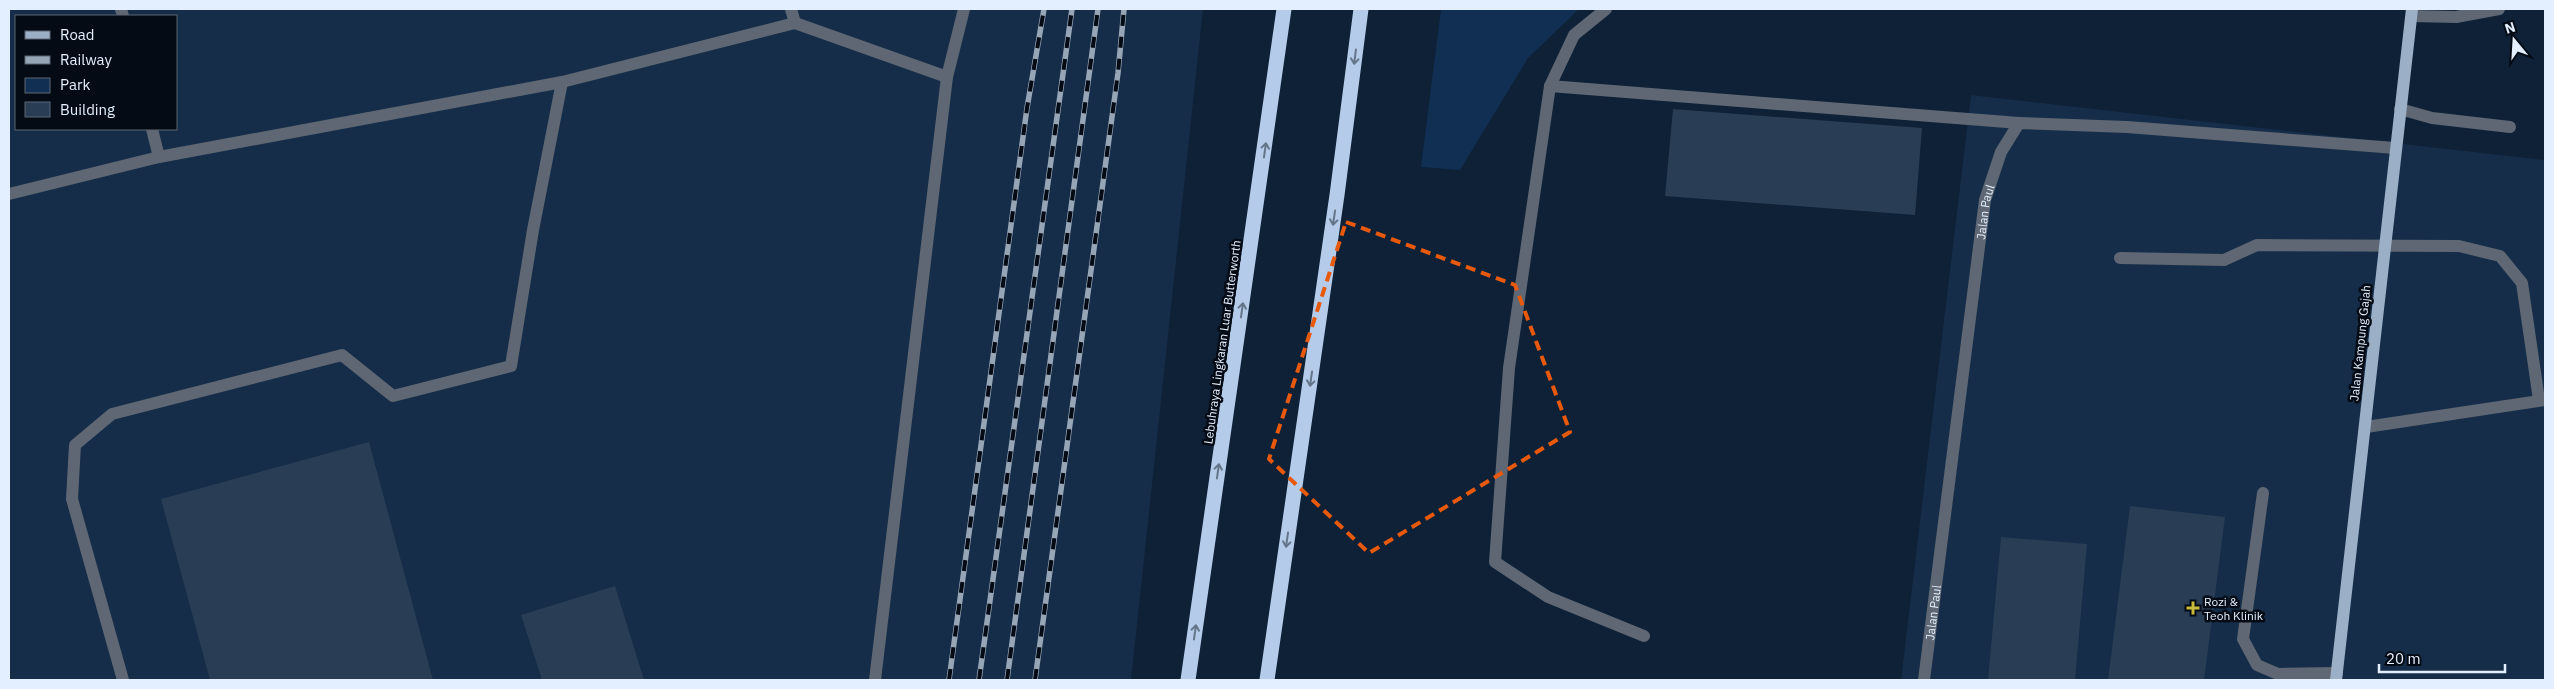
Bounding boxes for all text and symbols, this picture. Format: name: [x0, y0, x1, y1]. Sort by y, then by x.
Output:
legend: [15, 15, 178, 130]
north arrow: [2489, 15, 2539, 65]
text: N: [2502, 18, 2518, 38]
text: Road: [60, 25, 95, 44]
one-way arrow: [1350, 49, 1360, 65]
text: Railway: [60, 50, 113, 69]
text: Park: [60, 75, 90, 94]
text: Building: [60, 100, 115, 119]
one-way arrow: [1260, 142, 1270, 158]
street label: Jalan Paul: [1973, 183, 1997, 240]
one-way arrow: [1329, 210, 1339, 226]
street label: Lebuhraya Lingkaran Luar Butterworth: [1200, 239, 1244, 445]
street label: Jalan Kampung Gajah: [2346, 284, 2374, 402]
one-way arrow: [1237, 303, 1247, 319]
one-way arrow: [1305, 371, 1315, 387]
one-way arrow: [1214, 464, 1224, 480]
one-way arrow: [1282, 532, 1292, 548]
street label: Jalan Paul: [1922, 584, 1944, 641]
place label: Rozi & Teoh Klinik: [2204, 594, 2264, 623]
marker: Rozi & Teoh Klinik: [2186, 601, 2200, 615]
one-way arrow: [1190, 624, 1200, 640]
scale bar: [2379, 642, 2505, 674]
text: 20 m: [2386, 649, 2421, 668]

